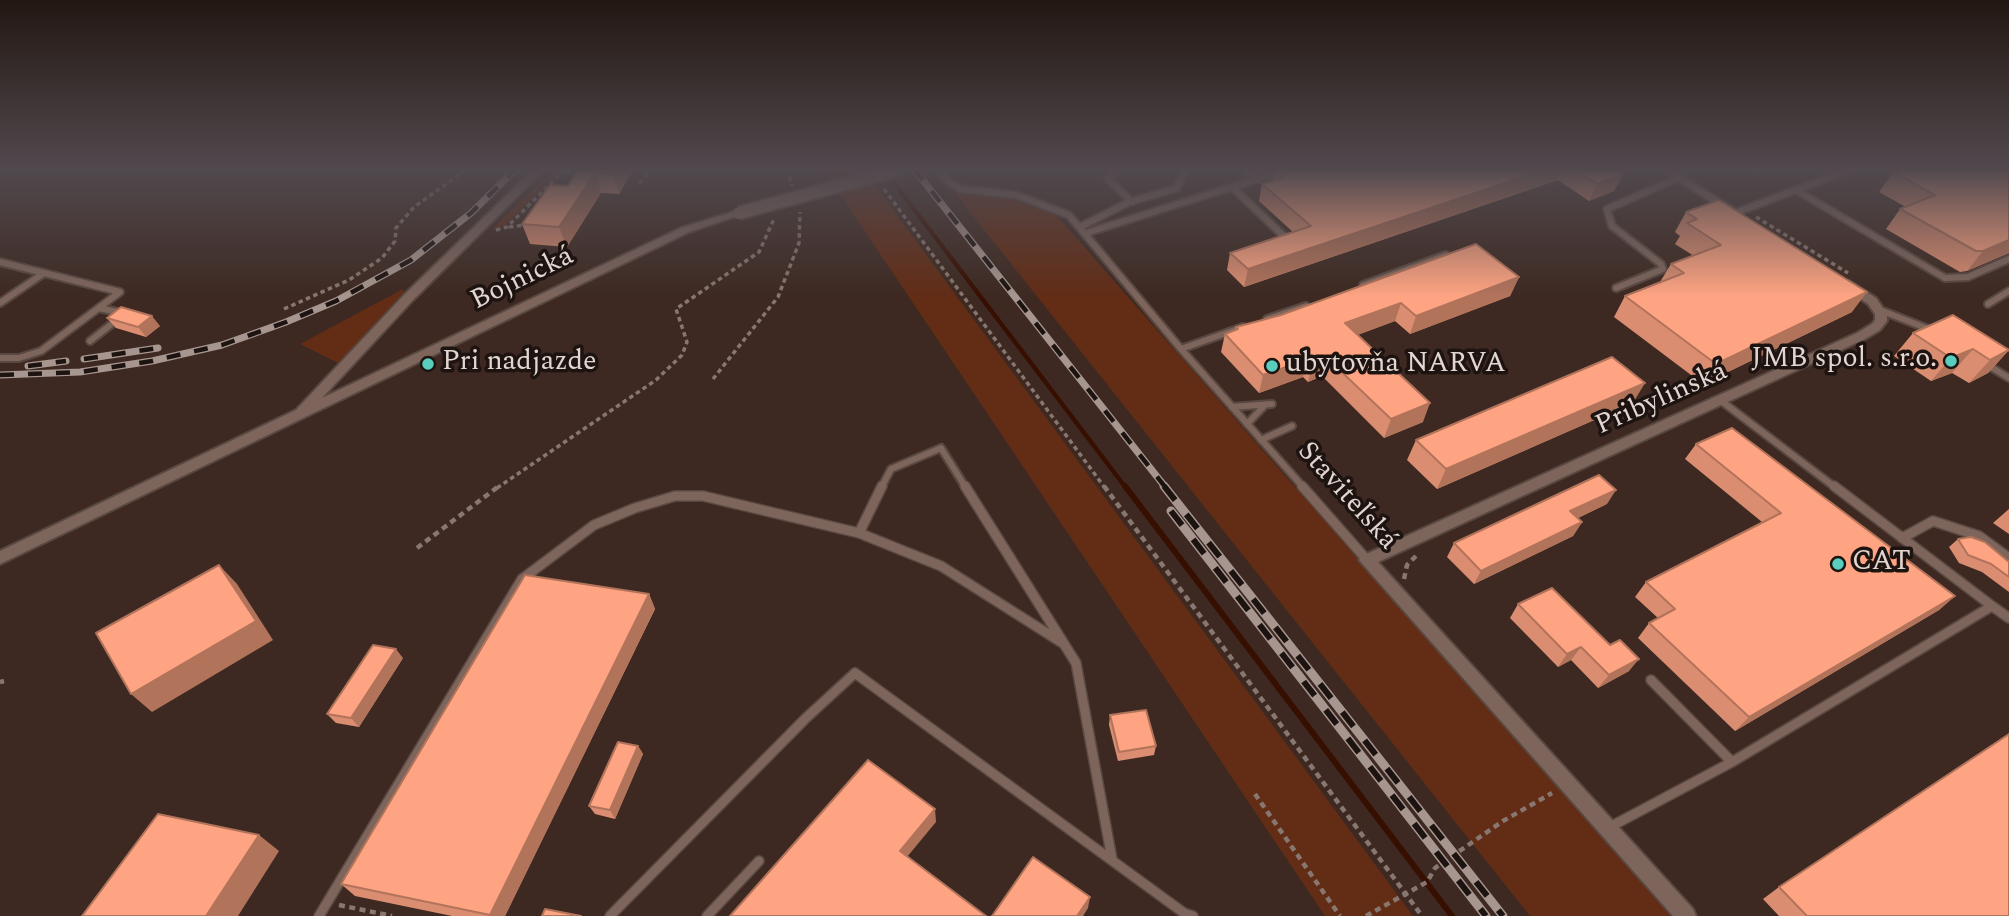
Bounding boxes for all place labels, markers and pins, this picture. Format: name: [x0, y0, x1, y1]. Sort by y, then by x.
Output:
place label: JMB spol. s.r.o.: [1751, 344, 1937, 378]
place label: Pri nadjazde: [442, 347, 597, 381]
place label: ubytovňa NARVA: [1286, 349, 1506, 383]
marker: JMB spol. s.r.o.: [1943, 353, 1959, 369]
marker: Pri nadjazde: [420, 356, 436, 372]
marker: ubytovňa NARVA: [1264, 358, 1280, 374]
place label: CAT: [1852, 547, 1911, 581]
marker: CAT: [1830, 556, 1846, 572]

